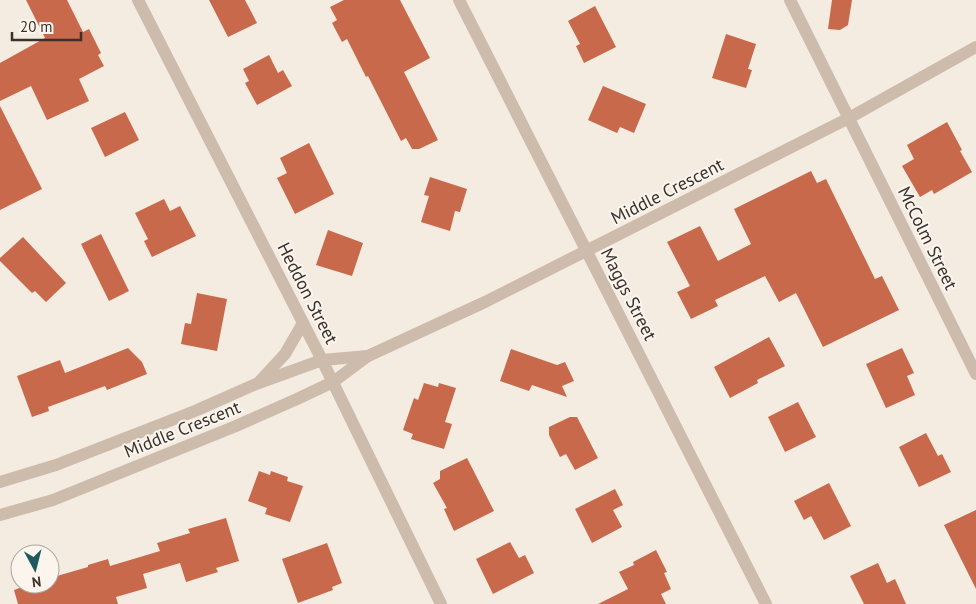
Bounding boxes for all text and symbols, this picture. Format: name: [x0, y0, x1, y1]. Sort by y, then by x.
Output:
scale bar: [12, 10, 81, 42]
text: 20 m: [20, 17, 53, 36]
street label: Middle Crescent: [607, 153, 727, 229]
street label: McColm Street: [893, 182, 963, 294]
street label: Heddon Street: [273, 238, 343, 348]
street label: Maggs Street: [596, 244, 662, 344]
street label: Middle Crescent: [121, 395, 243, 463]
north arrow: [10, 544, 60, 594]
text: N: [31, 572, 42, 591]

